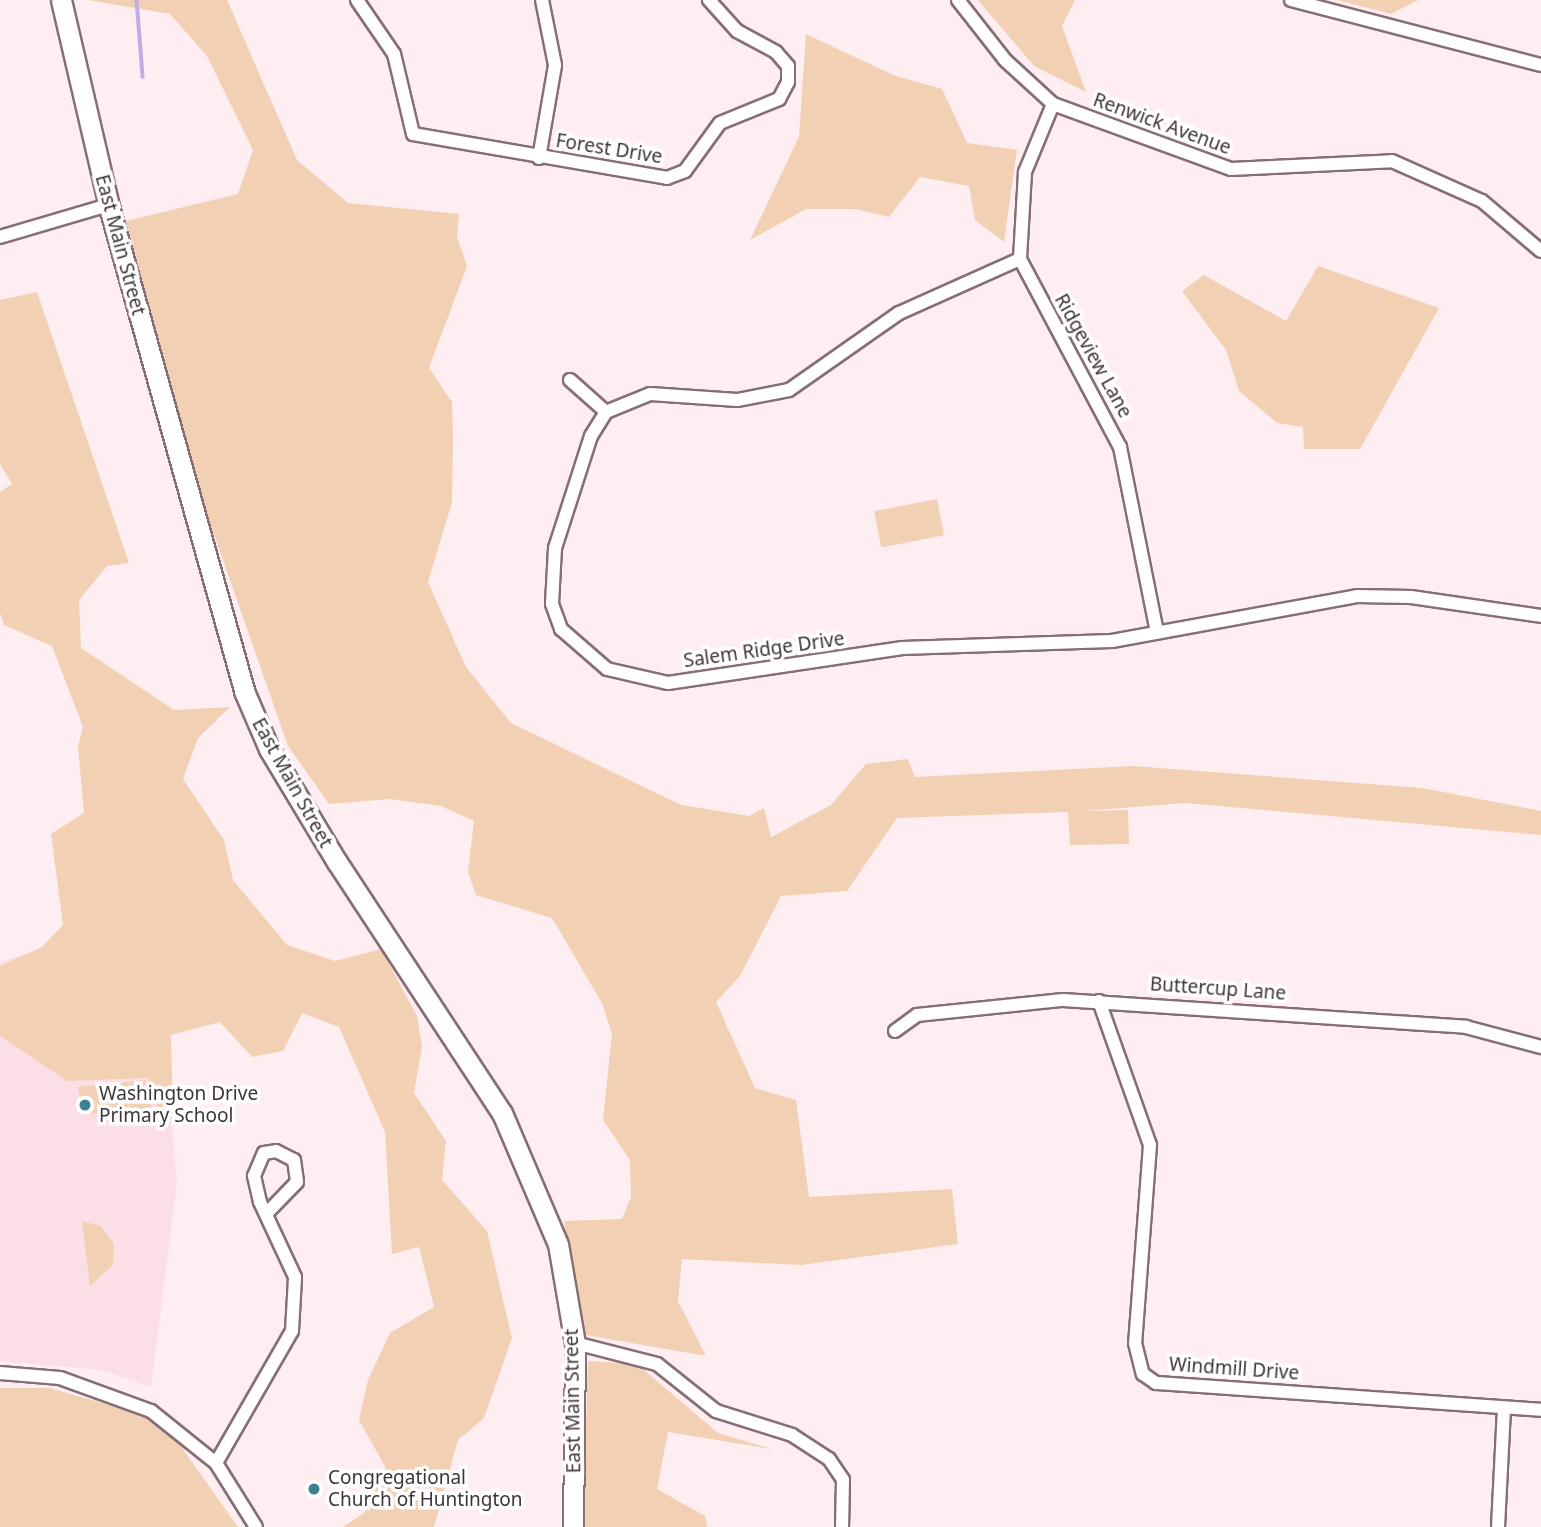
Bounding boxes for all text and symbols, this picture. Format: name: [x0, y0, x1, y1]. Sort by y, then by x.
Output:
street label: Renwick Avenue: [1090, 88, 1234, 160]
street label: Forest Drive: [554, 129, 664, 169]
street label: East Main Street: [90, 172, 150, 318]
street label: Ridgeview Lane: [1050, 290, 1136, 422]
street label: Salem Ridge Drive: [682, 627, 846, 673]
street label: East Main Street: [247, 714, 337, 852]
street label: Buttercup Lane: [1149, 973, 1287, 1005]
place label: Washington Drive Primary School: [99, 1083, 258, 1127]
marker: Washington Drive Primary School: [77, 1097, 93, 1113]
street label: East Main Street: [560, 1328, 586, 1474]
street label: Windmill Drive: [1168, 1353, 1300, 1385]
place label: Congregational Church of Huntington: [328, 1467, 523, 1511]
marker: Congregational Church of Huntington: [306, 1481, 322, 1497]

